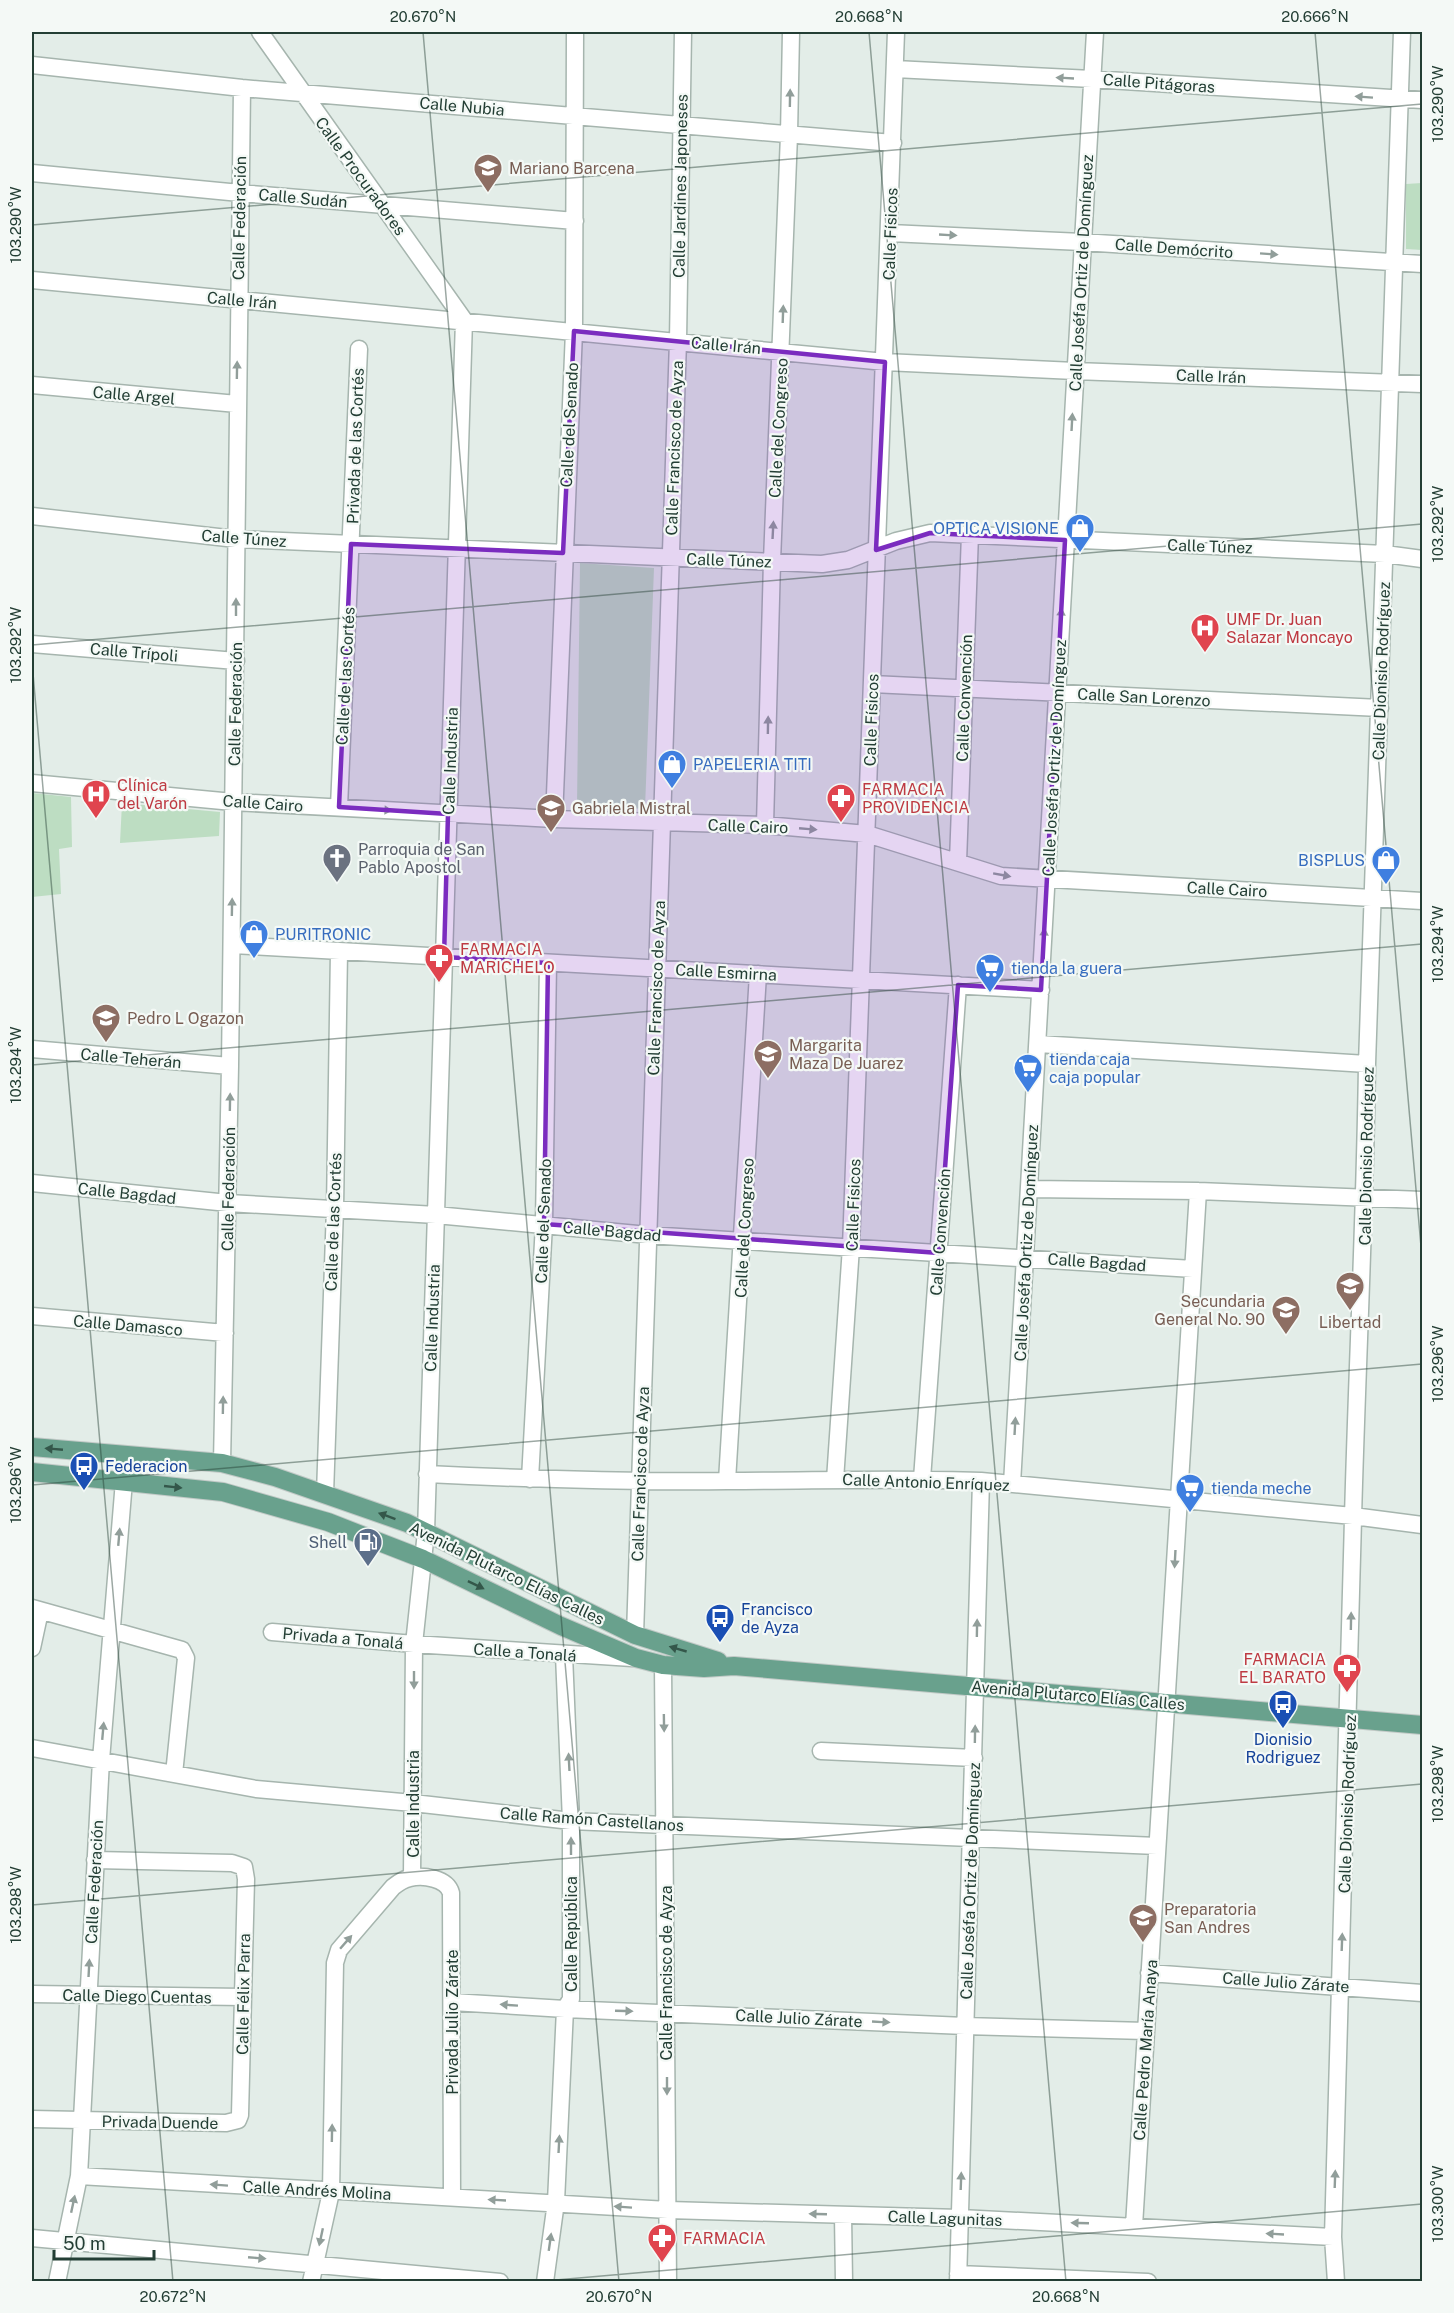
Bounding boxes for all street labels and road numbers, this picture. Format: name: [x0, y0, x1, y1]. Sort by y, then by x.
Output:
street label: Calle Pitágoras: [1102, 70, 1216, 97]
street label: Calle Nubia: [419, 93, 505, 120]
street label: Calle Jardines Japoneses: [669, 94, 692, 278]
street label: Calle Procuradores: [311, 113, 410, 239]
street label: Calle Joséfa Ortiz de Domínguez: [1066, 154, 1097, 392]
street label: Calle Federación: [229, 156, 250, 280]
street label: Calle Sudán: [258, 185, 348, 212]
street label: Calle Físicos: [879, 187, 902, 281]
street label: Calle Demócrito: [1114, 235, 1234, 262]
street label: Calle Irán: [206, 288, 278, 313]
street label: Calle Irán: [690, 333, 762, 358]
street label: Calle del Congreso: [765, 357, 792, 499]
street label: Calle Francisco de Ayza: [662, 360, 687, 536]
street label: Calle del Senado: [557, 362, 582, 488]
street label: Calle Irán: [1176, 366, 1246, 387]
street label: Privada de las Cortés: [343, 368, 368, 524]
street label: Calle Argel: [92, 382, 176, 409]
street label: Calle Túnez: [201, 526, 288, 551]
street label: Calle Túnez: [1167, 536, 1253, 557]
street label: Calle Túnez: [686, 550, 772, 571]
street label: Calle Dionisio Rodríguez: [1369, 581, 1394, 761]
street label: Calle de las Cortés: [332, 606, 359, 746]
street label: Calle Convención: [953, 634, 976, 762]
street label: Calle Trípoli: [89, 639, 179, 666]
street label: Calle Joséfa Ortiz de Domínguez: [1039, 639, 1070, 877]
street label: Calle Federación: [225, 642, 246, 766]
street label: Calle Físicos: [860, 673, 883, 767]
street label: Calle San Lorenzo: [1077, 685, 1211, 710]
street label: Calle Industria: [439, 707, 462, 815]
street label: Calle Cairo: [222, 791, 304, 816]
street label: Calle Cairo: [707, 816, 789, 837]
street label: Calle Cairo: [1186, 878, 1268, 901]
street label: Calle Francisco de Ayza: [644, 900, 669, 1076]
street label: Calle Esmirna: [675, 960, 777, 985]
street label: Calle Teherán: [80, 1045, 182, 1072]
street label: Calle Dionisio Rodríguez: [1355, 1066, 1378, 1246]
street label: Calle Joséfa Ortiz de Domínguez: [1011, 1124, 1042, 1362]
street label: Calle Federación: [218, 1127, 239, 1251]
street label: Calle de las Cortés: [322, 1152, 345, 1292]
street label: Calle del Congreso: [731, 1157, 758, 1299]
street label: Calle del Senado: [532, 1158, 555, 1284]
street label: Calle Físicos: [842, 1158, 865, 1252]
street label: Calle Convención: [927, 1168, 954, 1296]
street label: Calle Bagdad: [77, 1179, 177, 1208]
street label: Calle Bagdad: [562, 1218, 662, 1245]
street label: Calle Bagdad: [1047, 1250, 1147, 1275]
street label: Calle Industria: [421, 1264, 444, 1372]
street label: Calle Damasco: [72, 1311, 184, 1340]
street label: Calle Francisco de Ayza: [628, 1386, 653, 1562]
street label: Calle Antonio Enríquez: [842, 1470, 1010, 1495]
street label: Avenida Plutarco Elías Calles: [406, 1518, 607, 1629]
street label: Privada a Tonalá: [282, 1624, 404, 1653]
street label: Calle a Tonalá: [473, 1639, 577, 1666]
street label: Avenida Plutarco Elías Calles: [970, 1677, 1186, 1714]
street label: Calle Dionisio Rodríguez: [1335, 1714, 1360, 1894]
street label: Calle Industria: [404, 1750, 423, 1858]
street label: Calle Joséfa Ortiz de Domínguez: [957, 1762, 984, 2000]
street label: Calle Ramón Castellanos: [499, 1804, 685, 1835]
street label: Calle Federación: [82, 1819, 107, 1945]
street label: Calle República: [562, 1876, 581, 1992]
street label: Calle Francisco de Ayza: [657, 1885, 676, 2061]
street label: Calle Félix Parra: [233, 1933, 254, 2055]
street label: Privada Julio Zárate: [443, 1949, 462, 2095]
street label: Calle Pedro María Anaya: [1130, 1959, 1161, 2141]
street label: Calle Julio Zárate: [1222, 1969, 1350, 1996]
street label: Calle Diego Cuentas: [62, 1986, 212, 2007]
street label: Calle Julio Zárate: [735, 2006, 863, 2031]
street label: Privada Duende: [101, 2112, 218, 2133]
street label: Calle Andrés Molina: [242, 2177, 392, 2204]
street label: Calle Lagunitas: [887, 2207, 1003, 2230]

